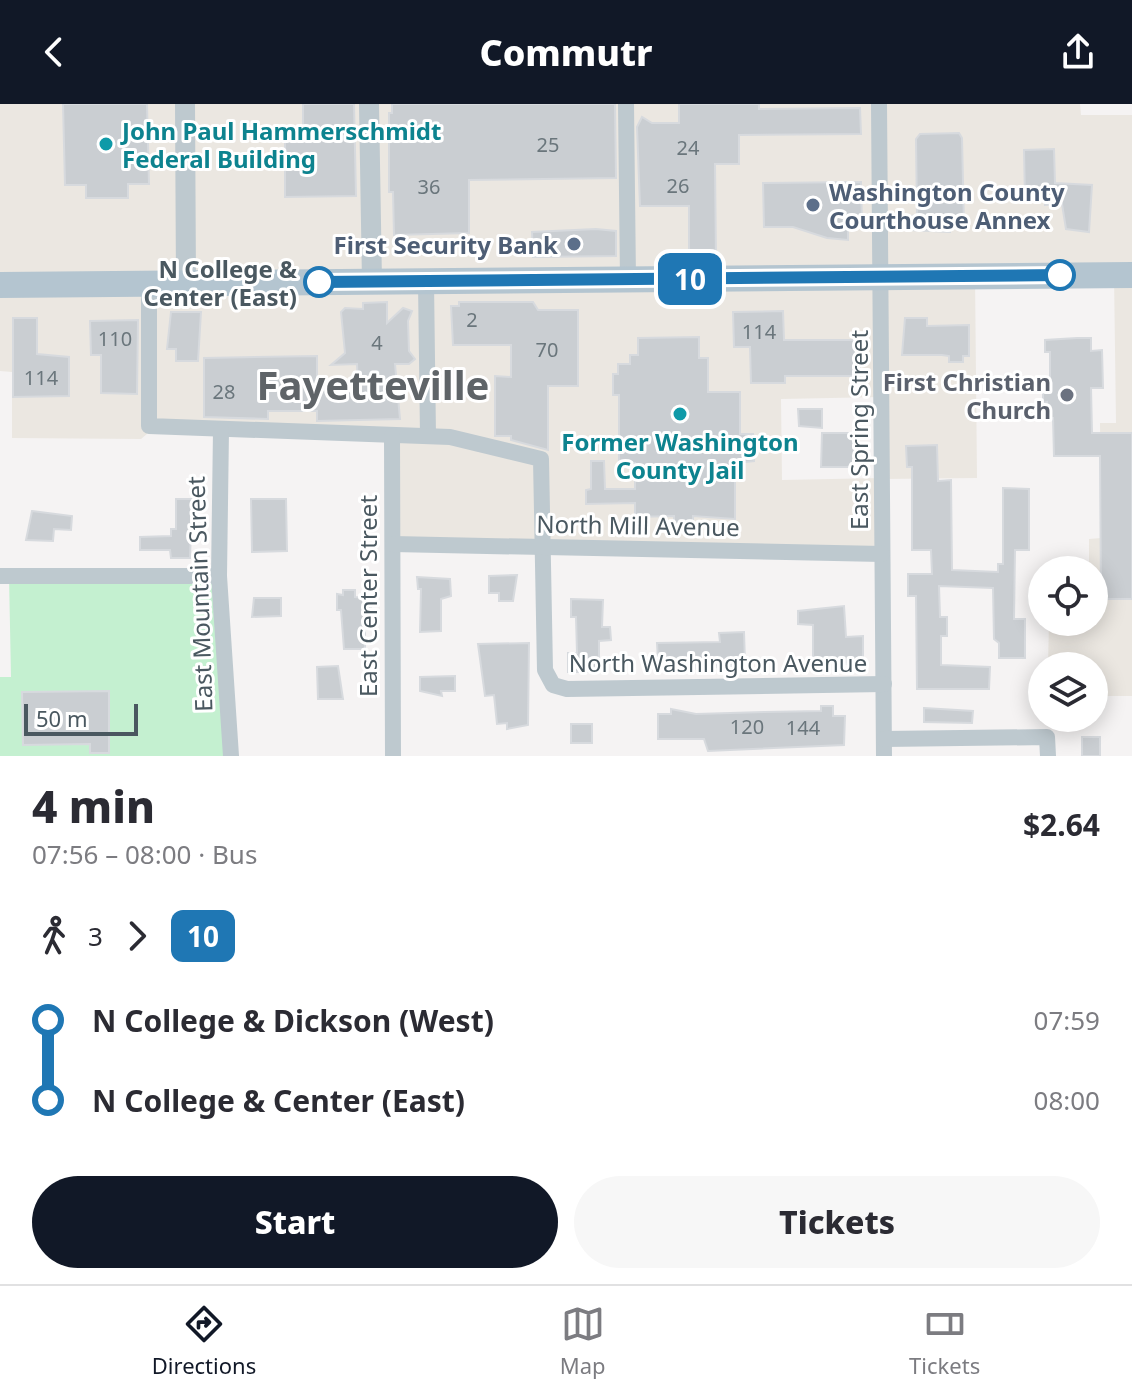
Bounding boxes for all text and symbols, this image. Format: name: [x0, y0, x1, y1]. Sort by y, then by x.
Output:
text: Commutr: [479, 28, 653, 77]
icon: back: [32, 30, 76, 74]
icon: share: [1056, 30, 1100, 74]
place label: John Paul Hammerschmidt Federal Building: [120, 114, 441, 175]
house number: 25: [537, 131, 559, 158]
house number: 24: [677, 134, 700, 161]
marker: John Paul Hammerschmidt Federal Building: [97, 135, 115, 153]
house number: 26: [667, 172, 689, 199]
house number: 36: [418, 173, 440, 200]
place label: Washington County Courthouse Annex: [829, 175, 1065, 236]
marker: Washington County Courthouse Annex: [804, 196, 822, 214]
place label: First Security Bank: [334, 228, 558, 261]
marker: First Security Bank: [565, 235, 583, 253]
place label: N College & Center (East): [143, 252, 297, 313]
line badge: 10: [654, 253, 726, 305]
text: 10: [674, 260, 706, 298]
unlabelled marker: [1045, 260, 1075, 290]
marker: N College & Center (East): [304, 267, 334, 297]
house number: 2: [466, 306, 478, 333]
house number: 114: [742, 318, 777, 345]
house number: 110: [98, 325, 132, 352]
house number: 4: [371, 329, 383, 356]
street label: East Spring Street: [842, 330, 875, 530]
house number: 70: [536, 336, 558, 363]
district label: Fayetteville: [257, 357, 489, 412]
house number: 114: [24, 364, 59, 391]
place label: First Christian Church: [883, 365, 1051, 426]
house number: 28: [213, 378, 235, 405]
marker: First Christian Church: [1058, 386, 1076, 404]
marker: Former Washington County Jail: [671, 405, 689, 423]
place label: Former Washington County Jail: [561, 425, 799, 486]
street label: East Mountain Street: [178, 475, 220, 712]
street label: East Center Street: [351, 495, 384, 697]
street label: North Mill Avenue: [536, 507, 740, 543]
map controls: [1028, 556, 1108, 732]
button: locate: [1028, 556, 1108, 636]
street label: North Washington Avenue: [569, 646, 867, 679]
button: layers: [1028, 652, 1108, 732]
scale bar: [24, 700, 138, 736]
text: 50 m: [36, 703, 87, 733]
house number: 120: [730, 713, 764, 740]
house number: 144: [786, 714, 821, 741]
text: 4 min: [32, 776, 155, 836]
text: $2.64: [1023, 804, 1100, 845]
text: 07:56 – 08:00 · Bus: [32, 836, 257, 872]
icon: walk: [32, 914, 76, 958]
icon: forward: [115, 914, 159, 958]
text: 10: [187, 917, 219, 955]
text: 3: [88, 918, 103, 954]
text: N College & Dickson (West): [92, 1000, 494, 1041]
text: 07:59: [1034, 1002, 1100, 1038]
text: N College & Center (East): [92, 1080, 465, 1121]
text: 08:00: [1034, 1082, 1100, 1118]
button: Start: [32, 1176, 558, 1268]
button: Tickets: [574, 1176, 1100, 1268]
tab: Directions: [152, 1302, 256, 1380]
tab: Map: [560, 1302, 606, 1380]
tab: Tickets: [909, 1302, 980, 1380]

